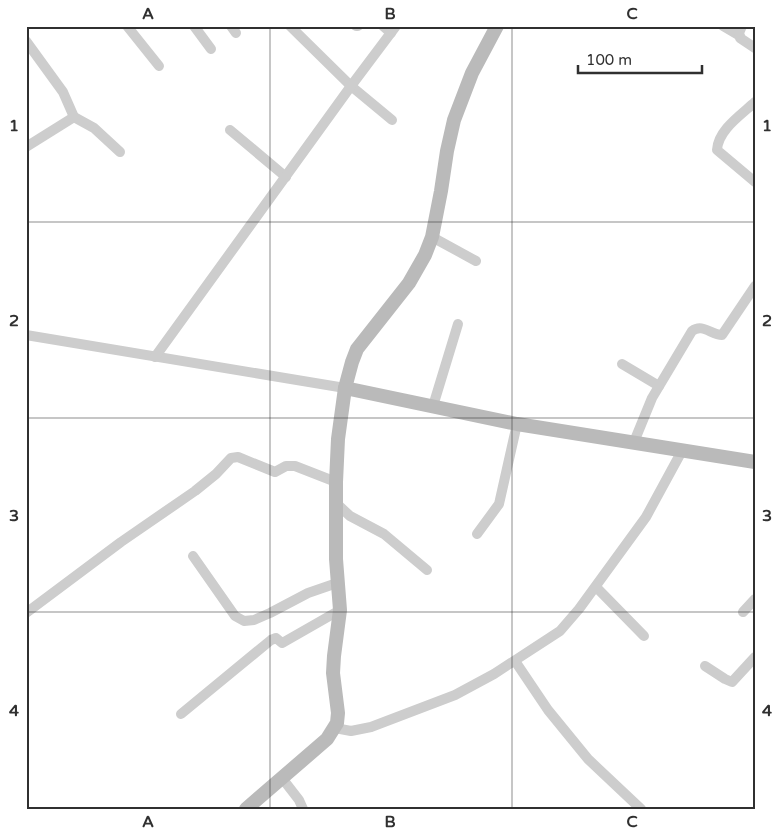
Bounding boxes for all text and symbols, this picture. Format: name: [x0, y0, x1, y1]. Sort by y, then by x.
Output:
text: A: [142, 4, 154, 24]
text: B: [384, 4, 396, 24]
text: C: [626, 4, 638, 24]
scale bar: [578, 42, 702, 74]
text: 100 m: [586, 51, 632, 69]
text: 1: [9, 116, 19, 136]
text: 1: [762, 116, 772, 136]
text: 2: [9, 311, 19, 331]
text: 2: [762, 311, 772, 331]
text: 3: [9, 506, 19, 526]
text: 3: [762, 506, 772, 526]
text: 4: [9, 701, 19, 721]
text: 4: [762, 701, 772, 721]
text: A: [142, 812, 154, 832]
text: B: [384, 812, 396, 832]
text: C: [626, 812, 638, 832]

